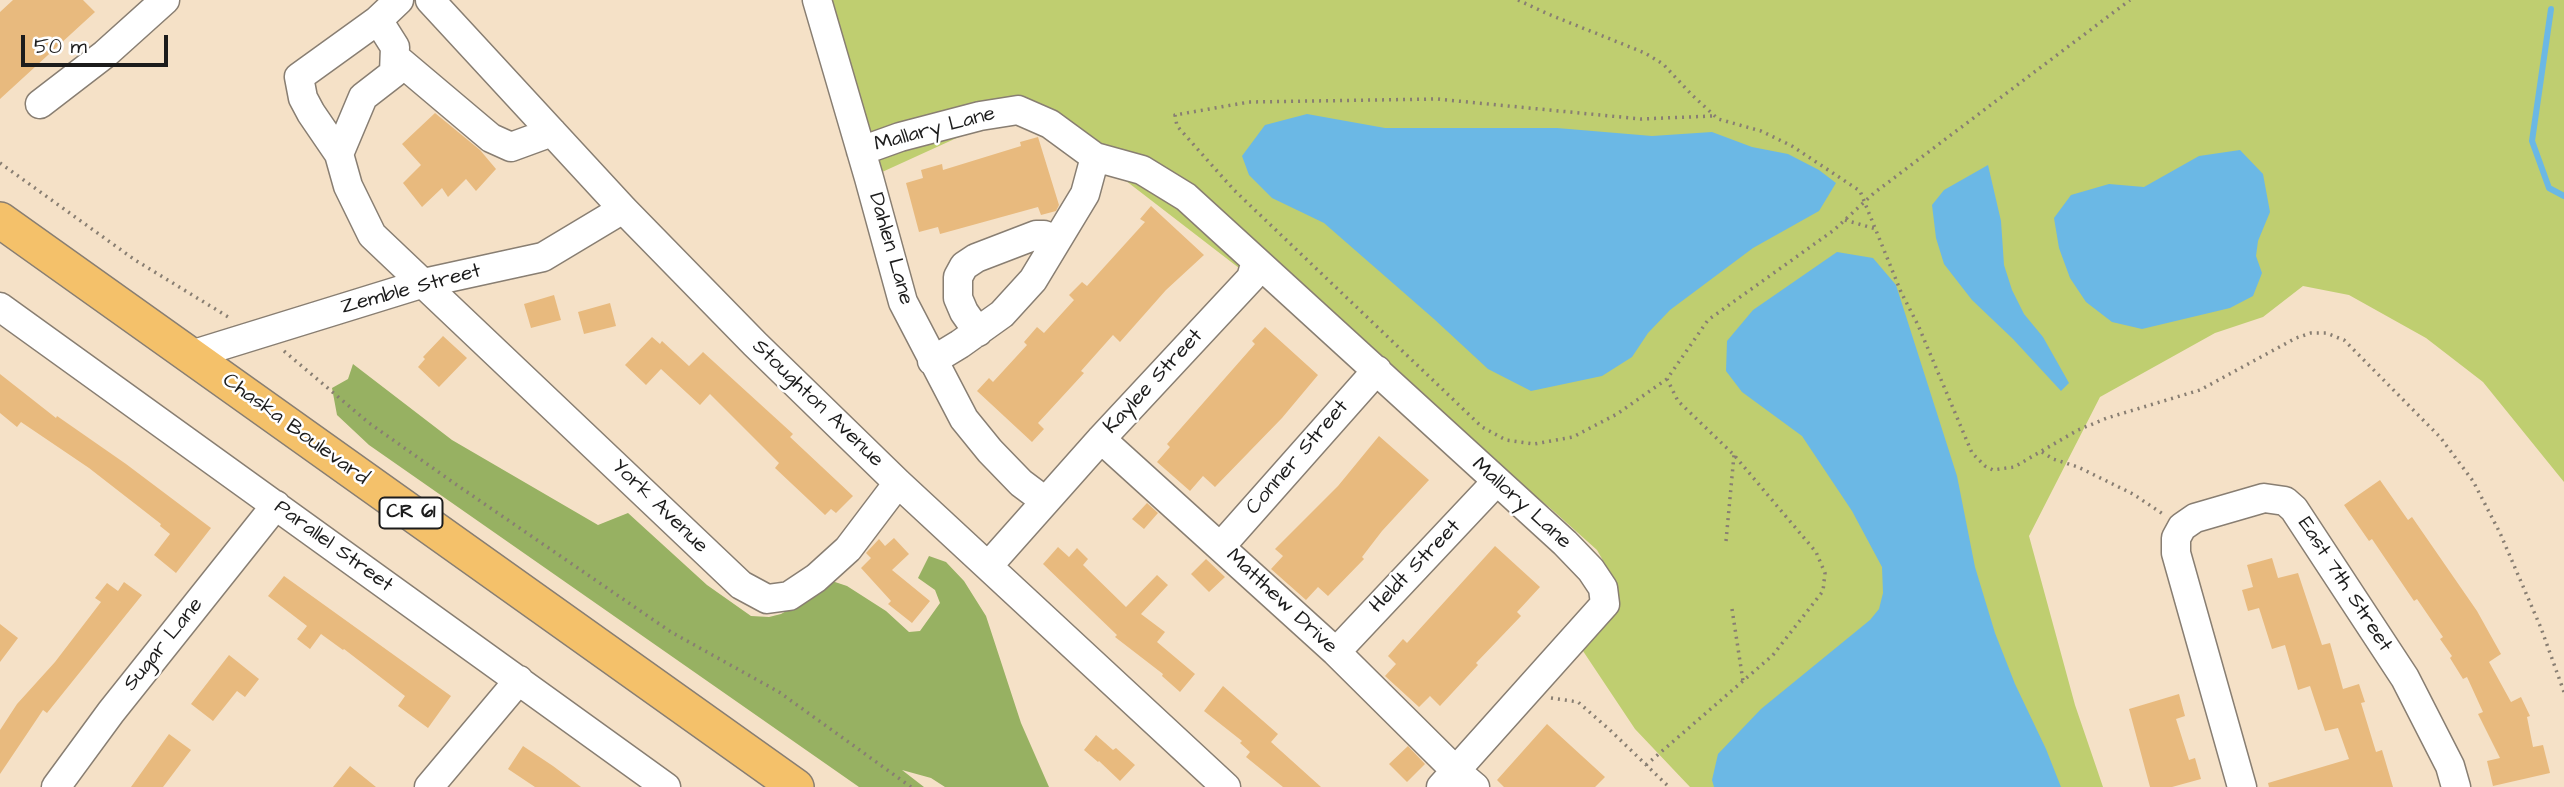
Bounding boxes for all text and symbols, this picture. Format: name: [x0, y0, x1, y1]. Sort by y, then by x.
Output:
scale bar: [24, 21, 172, 65]
text: 50 m: [34, 32, 87, 61]
street label: Mallary Lane: [872, 102, 998, 158]
street label: Dahlen Lane: [862, 190, 918, 308]
street label: Zemble Street: [338, 259, 484, 321]
street label: Kaylee Street: [1099, 324, 1209, 440]
street label: Stoughton Avenue: [746, 335, 888, 473]
street label: Chaska Boulevard: [217, 369, 373, 491]
street label: Conner Street: [1241, 395, 1355, 521]
street label: Mallory Lane: [1466, 453, 1576, 555]
street label: York Avenue: [606, 455, 712, 559]
street label: Parallel Street: [269, 495, 397, 599]
road number: CR 61: [380, 498, 442, 528]
street label: East 7th Street: [2291, 513, 2397, 657]
street label: Heldt Street: [1365, 515, 1467, 619]
street label: Matthew Drive: [1220, 544, 1342, 660]
street label: Sugar Lane: [119, 593, 209, 697]

